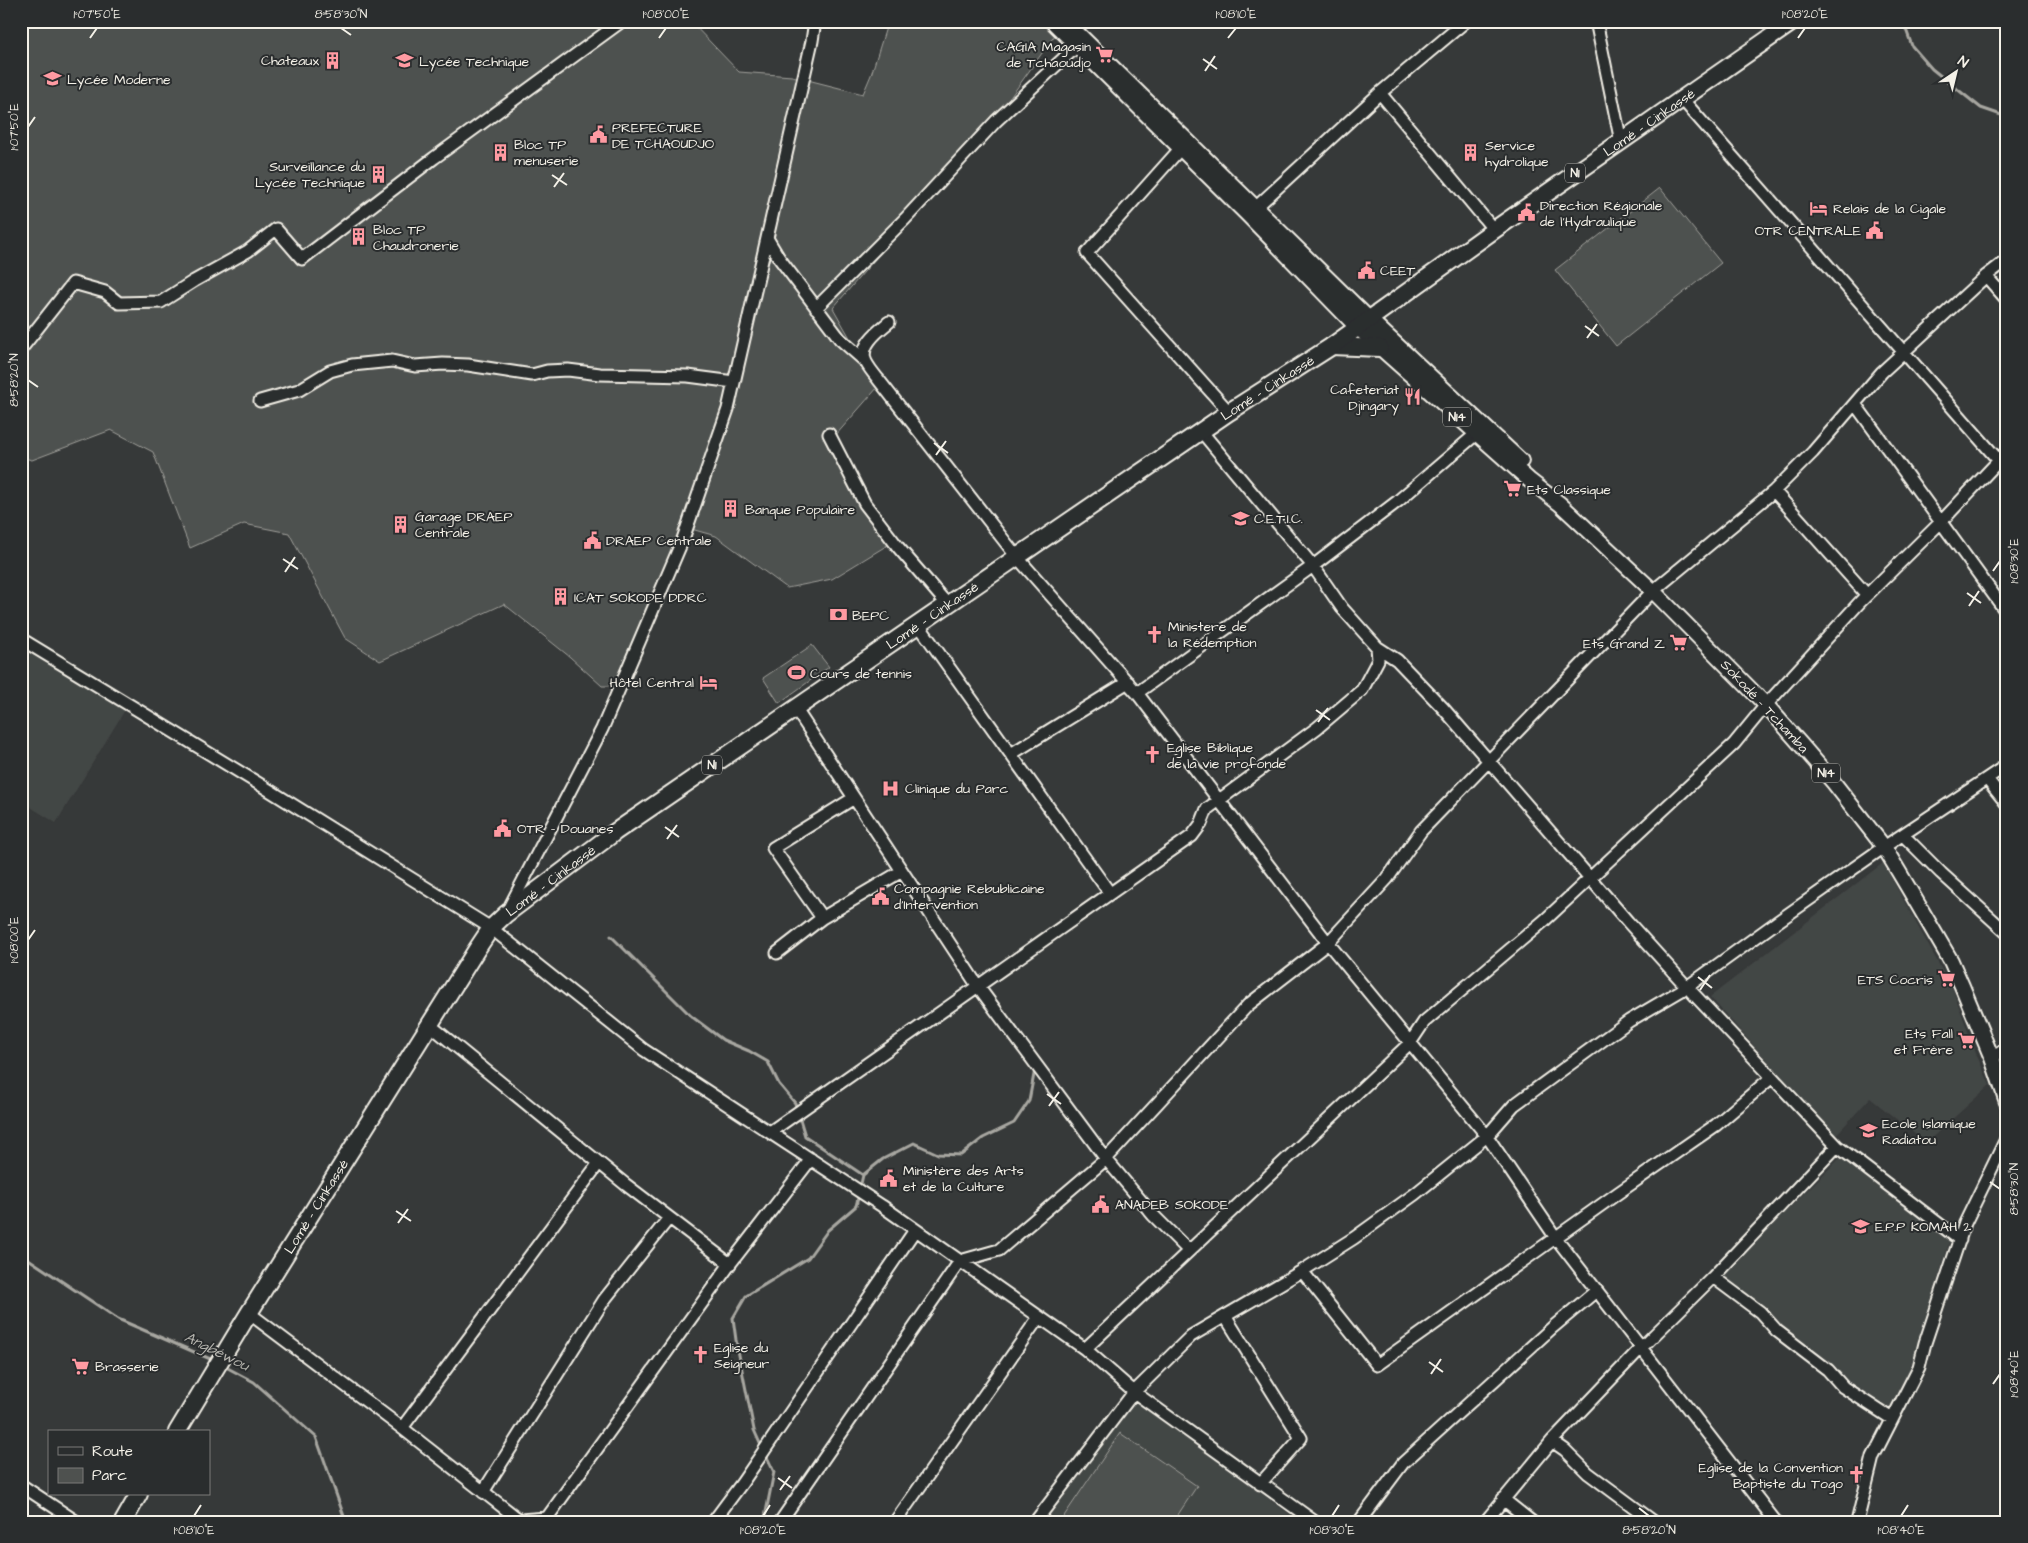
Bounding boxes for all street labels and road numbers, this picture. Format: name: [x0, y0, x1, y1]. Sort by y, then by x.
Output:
street label: Lomé - Cinkassé: [1599, 84, 1700, 162]
road number: N1: [1565, 164, 1585, 182]
street label: Lomé - Cinkassé: [1217, 351, 1319, 426]
road number: N14: [1443, 408, 1471, 427]
street label: Lomé - Cinkassé: [882, 577, 983, 655]
street label: Sokodé - Tchamba: [1716, 656, 1813, 758]
road number: N1: [702, 756, 722, 774]
road number: N14: [1812, 764, 1840, 782]
street label: Lomé - Cinkassé: [502, 841, 601, 922]
street label: Lomé - Cinkassé: [280, 1155, 354, 1258]

